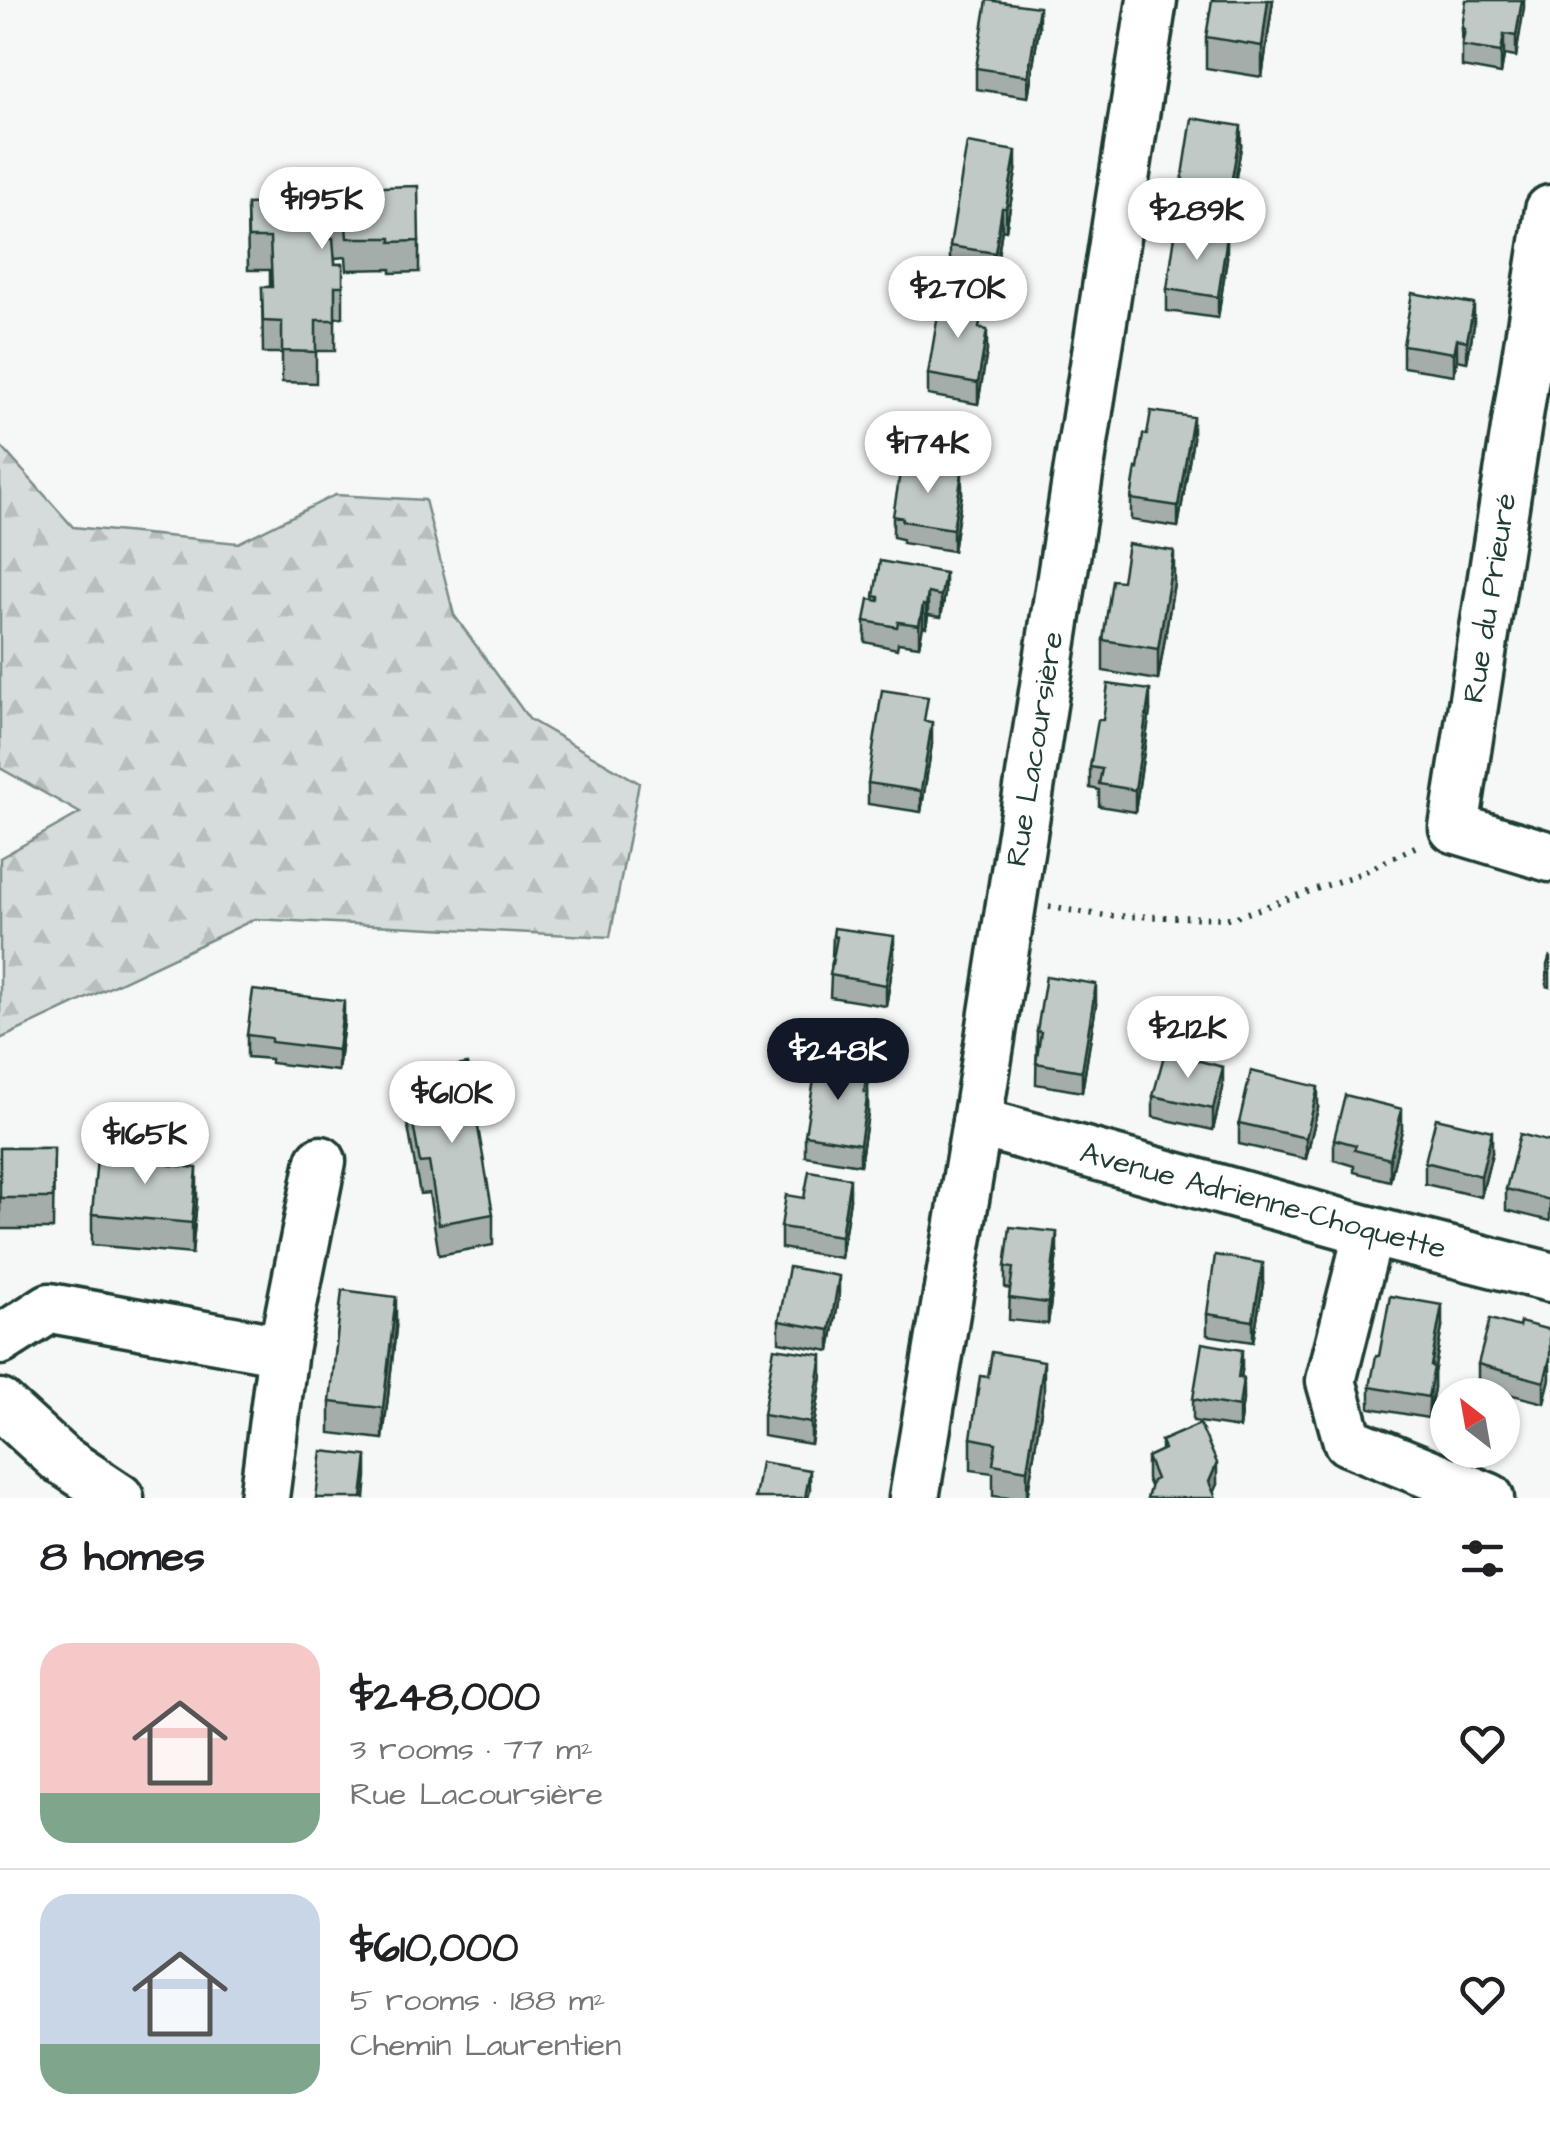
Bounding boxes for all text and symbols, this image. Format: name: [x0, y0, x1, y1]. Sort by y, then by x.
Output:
pin: $195K: [252, 167, 392, 252]
text: $195K: [281, 177, 363, 222]
pin: $289K: [1127, 178, 1267, 263]
text: $289K: [1150, 188, 1244, 233]
pin: $270K: [888, 256, 1028, 341]
text: $270K: [910, 266, 1006, 311]
pin: $174K: [858, 411, 998, 496]
text: $174K: [887, 421, 969, 466]
street label: Rue du Prieuré: [1453, 490, 1527, 706]
street label: Rue Lacoursière: [996, 629, 1074, 869]
pin: $212K: [1118, 996, 1258, 1081]
text: $212K: [1149, 1006, 1227, 1051]
pin: $248K: [768, 1018, 908, 1103]
text: $248K: [789, 1028, 887, 1073]
pin: $610K: [382, 1061, 522, 1146]
text: $610K: [411, 1071, 493, 1116]
pin: $165K: [75, 1102, 215, 1187]
text: $165K: [103, 1112, 187, 1157]
street label: Avenue Adrienne-Choquette: [1075, 1132, 1451, 1270]
north arrow: [1430, 1378, 1520, 1468]
map controls: [1430, 1378, 1520, 1468]
text: 8 homes: [40, 1529, 205, 1587]
icon: filters: [1455, 1531, 1510, 1586]
text: $248,000: [350, 1669, 540, 1727]
icon: home: [120, 1683, 240, 1803]
icon: heart: [1455, 1716, 1510, 1771]
text: 3 rooms · 77 m²: [350, 1727, 593, 1772]
text: Rue Lacoursière: [350, 1772, 603, 1817]
text: $610,000: [350, 1920, 519, 1978]
icon: home: [120, 1934, 240, 2054]
icon: heart: [1455, 1967, 1510, 2022]
text: 5 rooms · 188 m²: [350, 1978, 606, 2023]
text: Chemin Laurentien: [350, 2023, 621, 2068]

